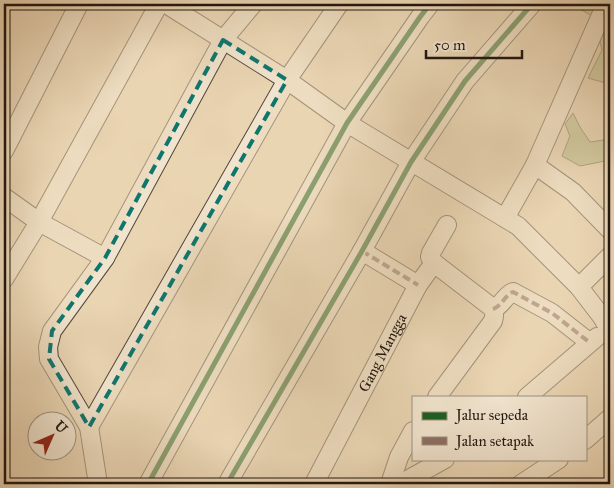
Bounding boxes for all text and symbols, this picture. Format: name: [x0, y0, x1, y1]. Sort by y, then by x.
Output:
scale bar: [426, 28, 523, 60]
text: 50 m: [434, 36, 466, 54]
street label: Gang Mangga: [355, 310, 411, 395]
legend: [412, 396, 586, 460]
text: Jalur sepeda: [454, 406, 529, 425]
north arrow: [28, 410, 78, 460]
text: U: [51, 417, 71, 438]
text: Jalan setapak: [454, 432, 534, 451]

